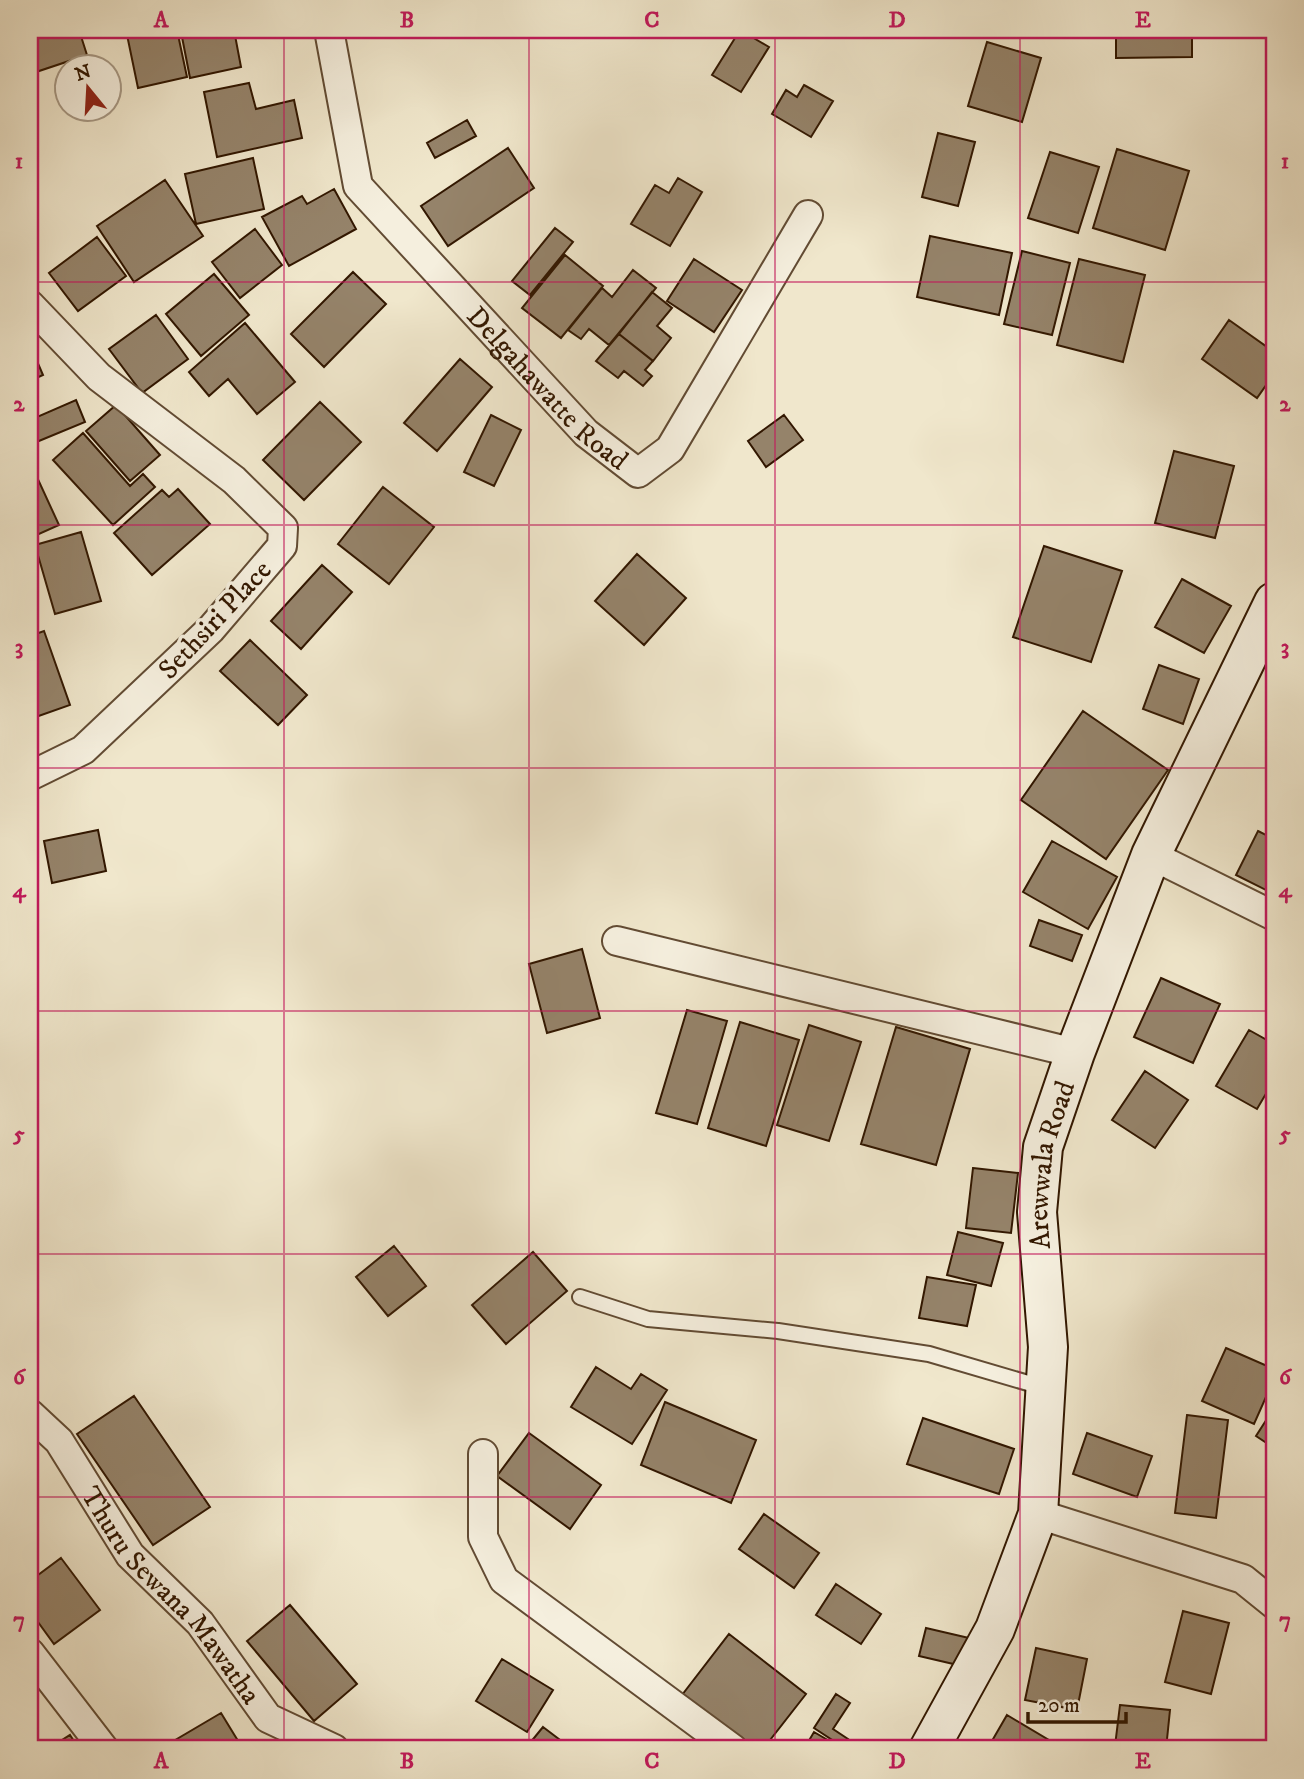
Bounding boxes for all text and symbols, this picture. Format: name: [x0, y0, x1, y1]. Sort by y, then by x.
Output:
text: A: [153, 6, 170, 35]
text: B: [400, 6, 414, 35]
text: C: [644, 6, 660, 35]
text: D: [888, 6, 906, 35]
text: E: [1135, 6, 1151, 35]
north arrow: [52, 52, 122, 122]
text: N: [72, 60, 95, 87]
text: 1: [15, 147, 23, 176]
text: 1: [1281, 147, 1289, 176]
street label: Delgahawatte Road: [459, 299, 635, 478]
text: 2: [13, 390, 25, 419]
text: 2: [1279, 390, 1291, 419]
street label: Sethsiri Place: [151, 553, 279, 687]
text: 3: [15, 633, 23, 662]
text: 3: [1281, 633, 1289, 662]
text: 4: [12, 876, 27, 905]
text: 4: [1278, 876, 1293, 905]
street label: Arewwala Road: [1021, 1076, 1083, 1251]
text: 5: [12, 1120, 25, 1149]
text: 5: [1278, 1120, 1291, 1149]
text: 6: [13, 1363, 27, 1392]
text: 6: [1279, 1363, 1293, 1392]
street label: Thuru Sewana Mawatha: [73, 1480, 268, 1711]
text: 7: [13, 1606, 25, 1635]
text: 7: [1279, 1606, 1291, 1635]
scale bar: [1028, 1681, 1126, 1725]
text: 20 m: [1038, 1693, 1080, 1719]
text: A: [153, 1747, 170, 1776]
text: B: [400, 1747, 414, 1776]
text: C: [644, 1747, 660, 1776]
text: D: [888, 1747, 906, 1776]
text: E: [1135, 1747, 1151, 1776]

